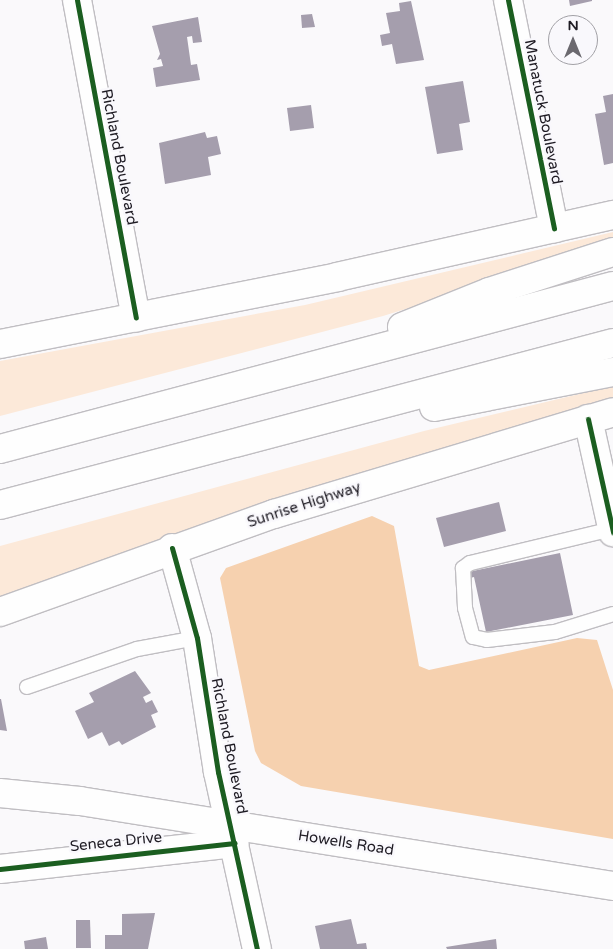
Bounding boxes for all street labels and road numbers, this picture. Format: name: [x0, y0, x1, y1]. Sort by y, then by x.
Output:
street label: Manatuck Boulevard: [520, 38, 566, 186]
street label: Richland Boulevard: [97, 87, 141, 227]
street label: Sunrise Highway: [245, 478, 363, 532]
street label: Richland Boulevard: [207, 676, 251, 816]
street label: Howells Road: [297, 827, 395, 859]
street label: Seneca Drive: [69, 828, 163, 856]

